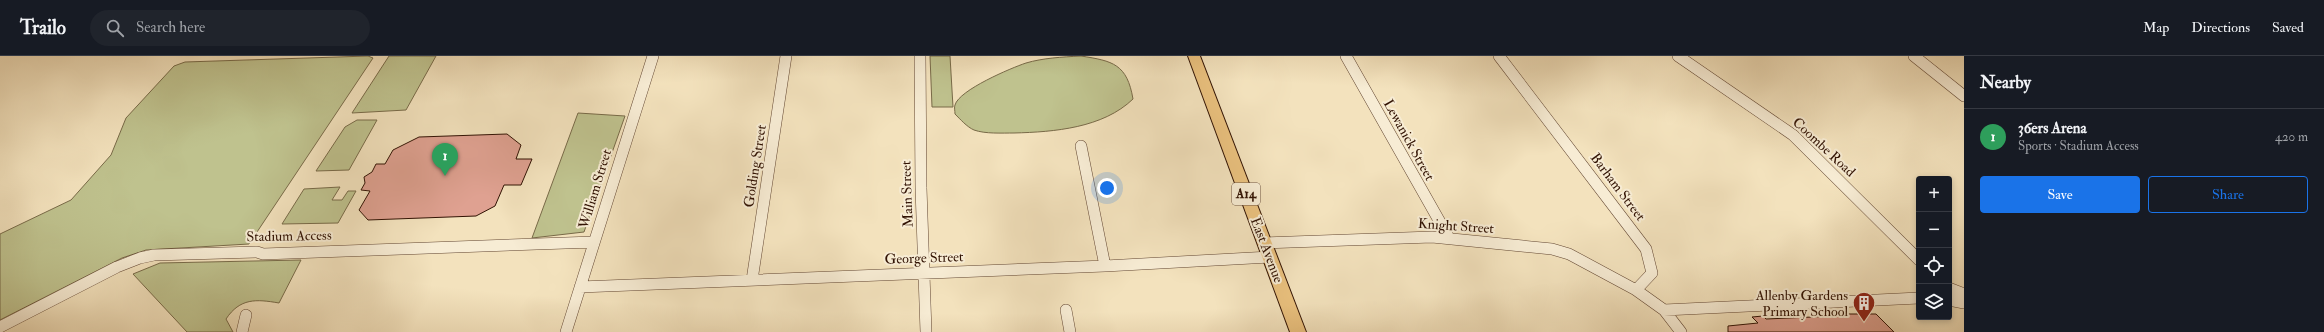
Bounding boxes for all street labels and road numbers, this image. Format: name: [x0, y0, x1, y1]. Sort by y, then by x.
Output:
street label: Lewanick Street: [1380, 96, 1439, 184]
street label: Coombe Road: [1789, 114, 1859, 180]
street label: Golding Street: [740, 123, 770, 209]
street label: William Street: [575, 147, 615, 232]
street label: Barham Street: [1587, 150, 1649, 225]
street label: Main Street: [897, 160, 917, 228]
road number: A14: [1232, 183, 1260, 205]
street label: East Avenue: [1247, 215, 1287, 285]
street label: Knight Street: [1417, 215, 1495, 237]
street label: Stadium Access: [246, 227, 332, 245]
street label: George Street: [884, 248, 964, 268]

